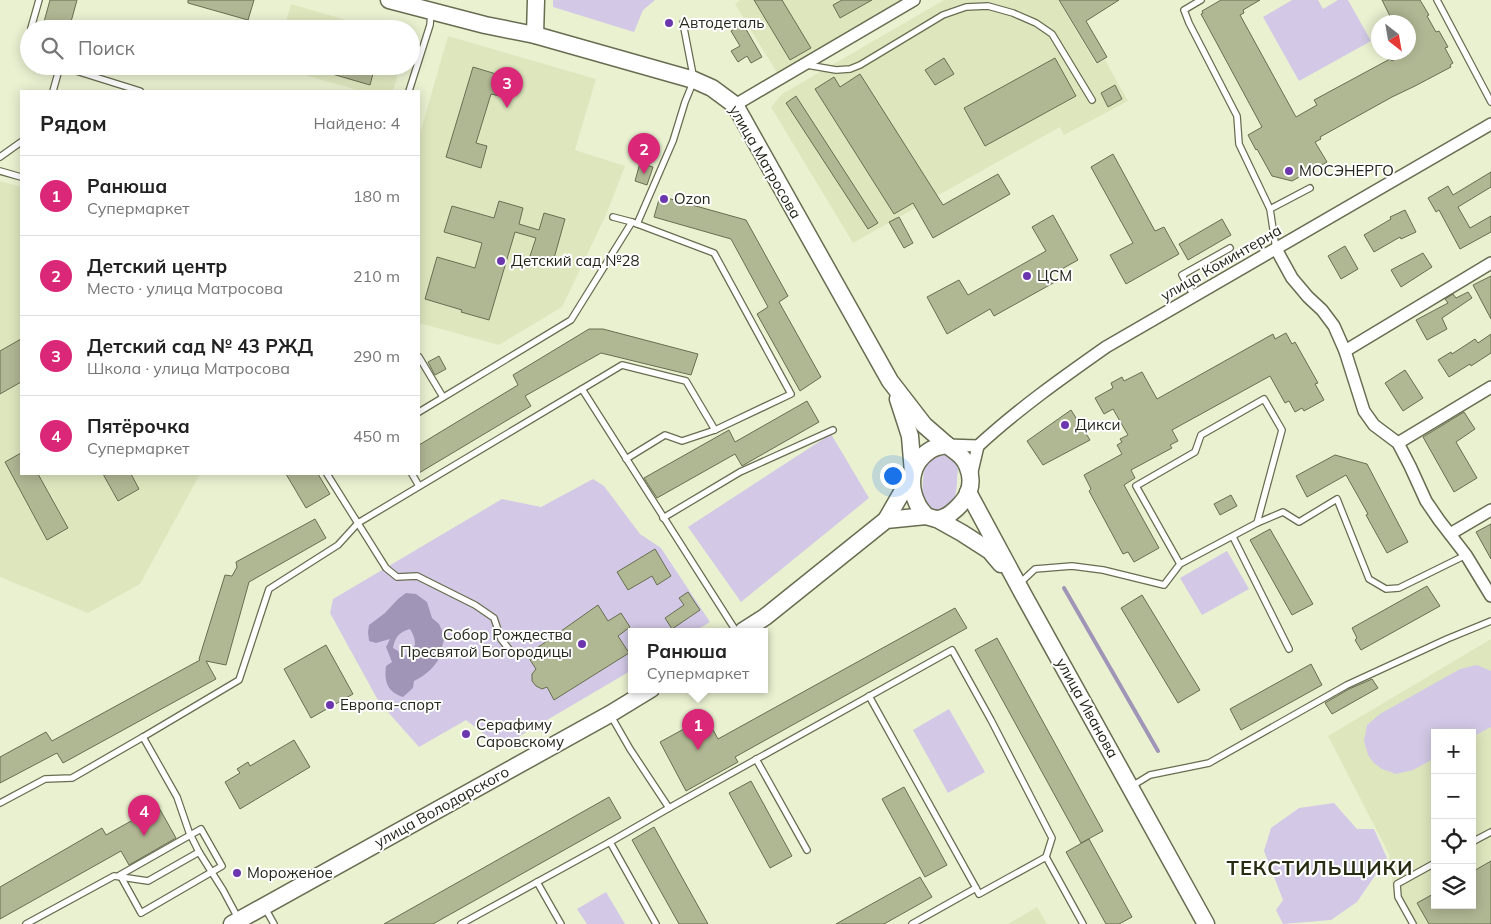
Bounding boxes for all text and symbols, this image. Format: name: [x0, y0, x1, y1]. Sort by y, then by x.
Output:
place label: Автодеталь: [679, 13, 765, 32]
north arrow: [1371, 15, 1416, 60]
marker: Автодеталь: [663, 17, 675, 29]
search box: [20, 20, 420, 75]
icon: search: [38, 34, 66, 62]
text: Поиск: [78, 36, 135, 60]
pin: 3: [491, 67, 523, 108]
street label: улица Матросова: [725, 102, 806, 222]
text: Рядом: [40, 110, 107, 136]
text: Найдено: 4: [314, 113, 400, 133]
pin: 2: [628, 133, 660, 174]
place label: МОСЭНЕРГО: [1299, 161, 1394, 180]
marker: МОСЭНЕРГО: [1283, 165, 1295, 177]
text: Ранюша: [87, 174, 167, 198]
text: 1: [51, 186, 61, 206]
text: 180 m: [353, 186, 400, 206]
place label: Ozon: [674, 189, 711, 208]
marker: Ozon: [658, 193, 670, 205]
text: Супермаркет: [87, 198, 190, 218]
street label: улица Коминтерна: [1157, 220, 1285, 305]
place label: Детский сад №28: [511, 251, 640, 270]
text: Детский центр: [87, 254, 227, 278]
marker: Детский сад №28: [495, 255, 507, 267]
text: 2: [51, 266, 61, 286]
text: 210 m: [353, 266, 400, 286]
place label: ЦСМ: [1037, 266, 1072, 285]
marker: ЦСМ: [1021, 270, 1033, 282]
text: Место · улица Матросова: [87, 278, 283, 298]
text: Детский сад № 43 РЖД: [87, 334, 313, 358]
text: 3: [51, 346, 61, 366]
text: 290 m: [353, 346, 400, 366]
text: Школа · улица Матросова: [87, 358, 290, 378]
text: Пятёрочка: [87, 414, 190, 438]
place label: Дикси: [1075, 415, 1121, 434]
marker: Дикси: [1059, 419, 1071, 431]
text: 4: [51, 426, 61, 446]
text: 450 m: [353, 426, 400, 446]
text: Супермаркет: [87, 438, 190, 458]
your location: [880, 463, 906, 489]
place label: Собор Рождества Пресвятой Богородицы: [400, 625, 572, 661]
popup: [628, 628, 768, 693]
marker: Собор Рождества Пресвятой Богородицы: [576, 638, 588, 650]
text: Ранюша: [647, 639, 727, 663]
street label: улица Иванова: [1052, 654, 1123, 761]
text: Супермаркет: [647, 663, 749, 683]
place label: Европа-спорт: [340, 695, 441, 714]
marker: Европа-спорт: [324, 699, 336, 711]
pin: 1: [682, 709, 714, 750]
place label: Серафиму Саровскому: [476, 715, 564, 751]
marker: Серафиму Саровскому: [460, 728, 472, 740]
map controls: [1431, 729, 1476, 909]
button: +: [1431, 729, 1476, 774]
street label: улица Володарского: [371, 762, 512, 851]
button: −: [1431, 774, 1476, 819]
pin: 4: [128, 795, 160, 836]
button: locate: [1431, 819, 1476, 864]
district label: ТЕКСТИЛЬЩИКИ: [1227, 855, 1413, 880]
place label: Мороженое: [247, 863, 333, 882]
button: layers: [1431, 864, 1476, 909]
marker: Мороженое: [231, 867, 243, 879]

